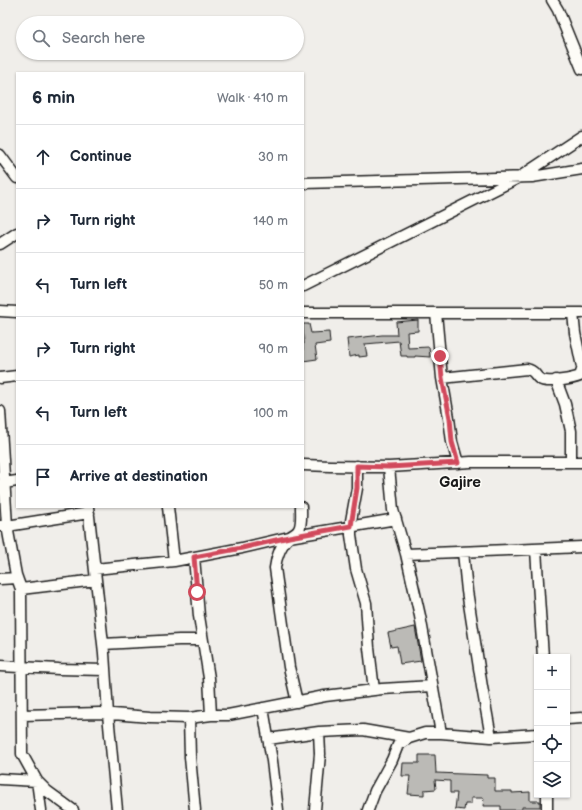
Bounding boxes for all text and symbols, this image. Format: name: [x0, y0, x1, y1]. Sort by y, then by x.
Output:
search box: [16, 16, 304, 60]
icon: search: [30, 27, 52, 49]
text: Search here: [62, 29, 145, 48]
text: 6 min: [32, 88, 75, 108]
text: Walk · 410 m: [217, 90, 288, 106]
icon: ahead: [32, 146, 54, 168]
text: Continue: [70, 147, 132, 166]
text: 30 m: [258, 149, 288, 165]
icon: right: [32, 210, 54, 232]
text: Turn right: [70, 211, 135, 230]
text: 140 m: [253, 213, 288, 229]
icon: left: [32, 274, 54, 296]
text: Turn left: [70, 275, 127, 294]
text: 50 m: [259, 277, 288, 293]
icon: right: [32, 338, 54, 360]
text: Turn right: [70, 339, 135, 358]
text: 90 m: [259, 341, 288, 357]
route end: [431, 347, 449, 365]
icon: left: [32, 402, 54, 424]
text: Turn left: [70, 403, 127, 422]
text: 100 m: [253, 405, 288, 421]
icon: arrive: [32, 466, 54, 488]
text: Arrive at destination: [70, 467, 208, 486]
district label: Gajire: [439, 473, 481, 492]
route start: [188, 583, 206, 601]
map controls: [534, 654, 570, 798]
button: +: [534, 654, 570, 690]
button: −: [534, 690, 570, 726]
button: locate: [534, 726, 570, 762]
button: layers: [534, 762, 570, 798]

